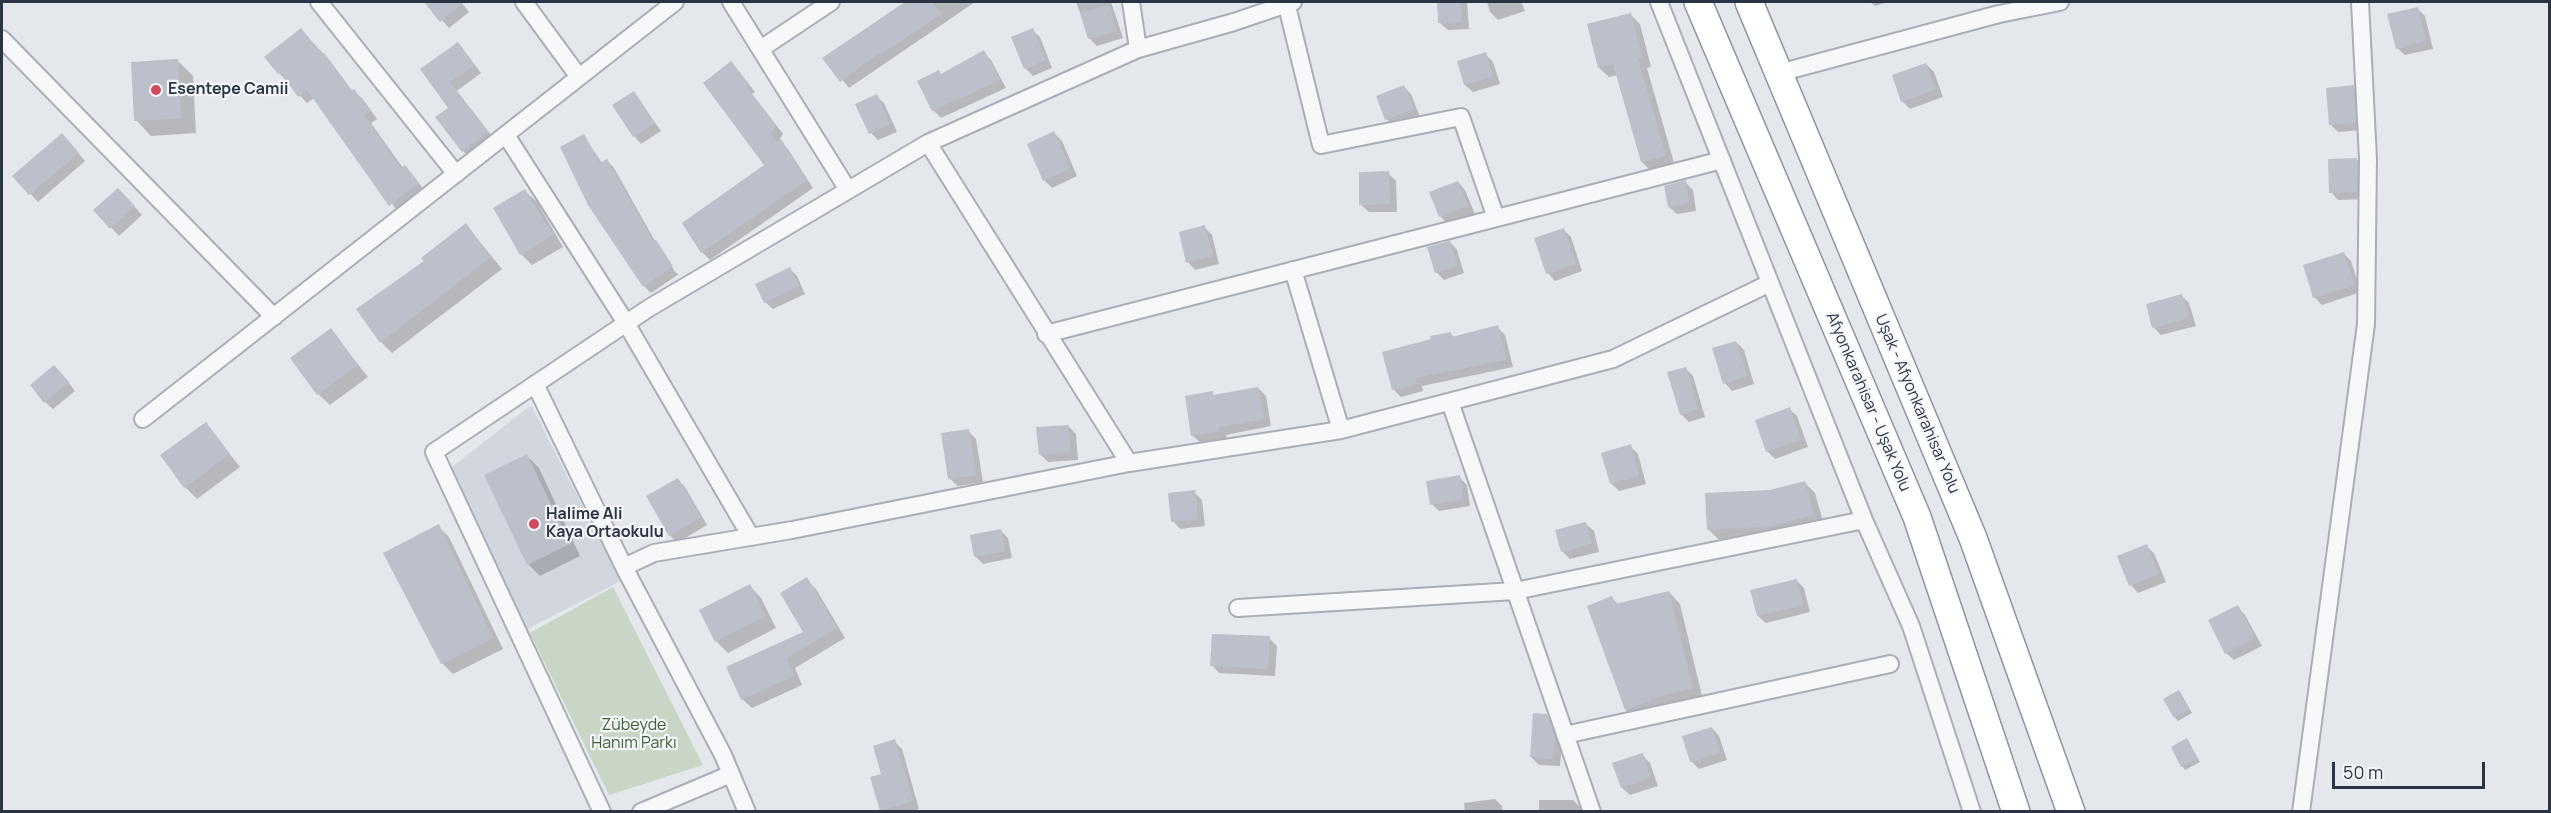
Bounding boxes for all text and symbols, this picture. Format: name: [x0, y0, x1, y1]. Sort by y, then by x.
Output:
place label: Esentepe Camii: [168, 80, 288, 100]
marker: Esentepe Camii: [149, 83, 163, 97]
street label: Afyonkarahisar - Uşak Yolu: [1821, 309, 1915, 495]
street label: Uşak - Afyonkarahisar Yolu: [1870, 311, 1964, 497]
place label: Halime Ali Kaya Ortaokulu: [546, 505, 664, 543]
marker: Halime Ali Kaya Ortaokulu: [527, 517, 541, 531]
park label: Zübeyde Hanım Parkı: [591, 716, 677, 754]
scale bar: [2335, 750, 2488, 788]
text: 50 m: [2343, 760, 2383, 784]

